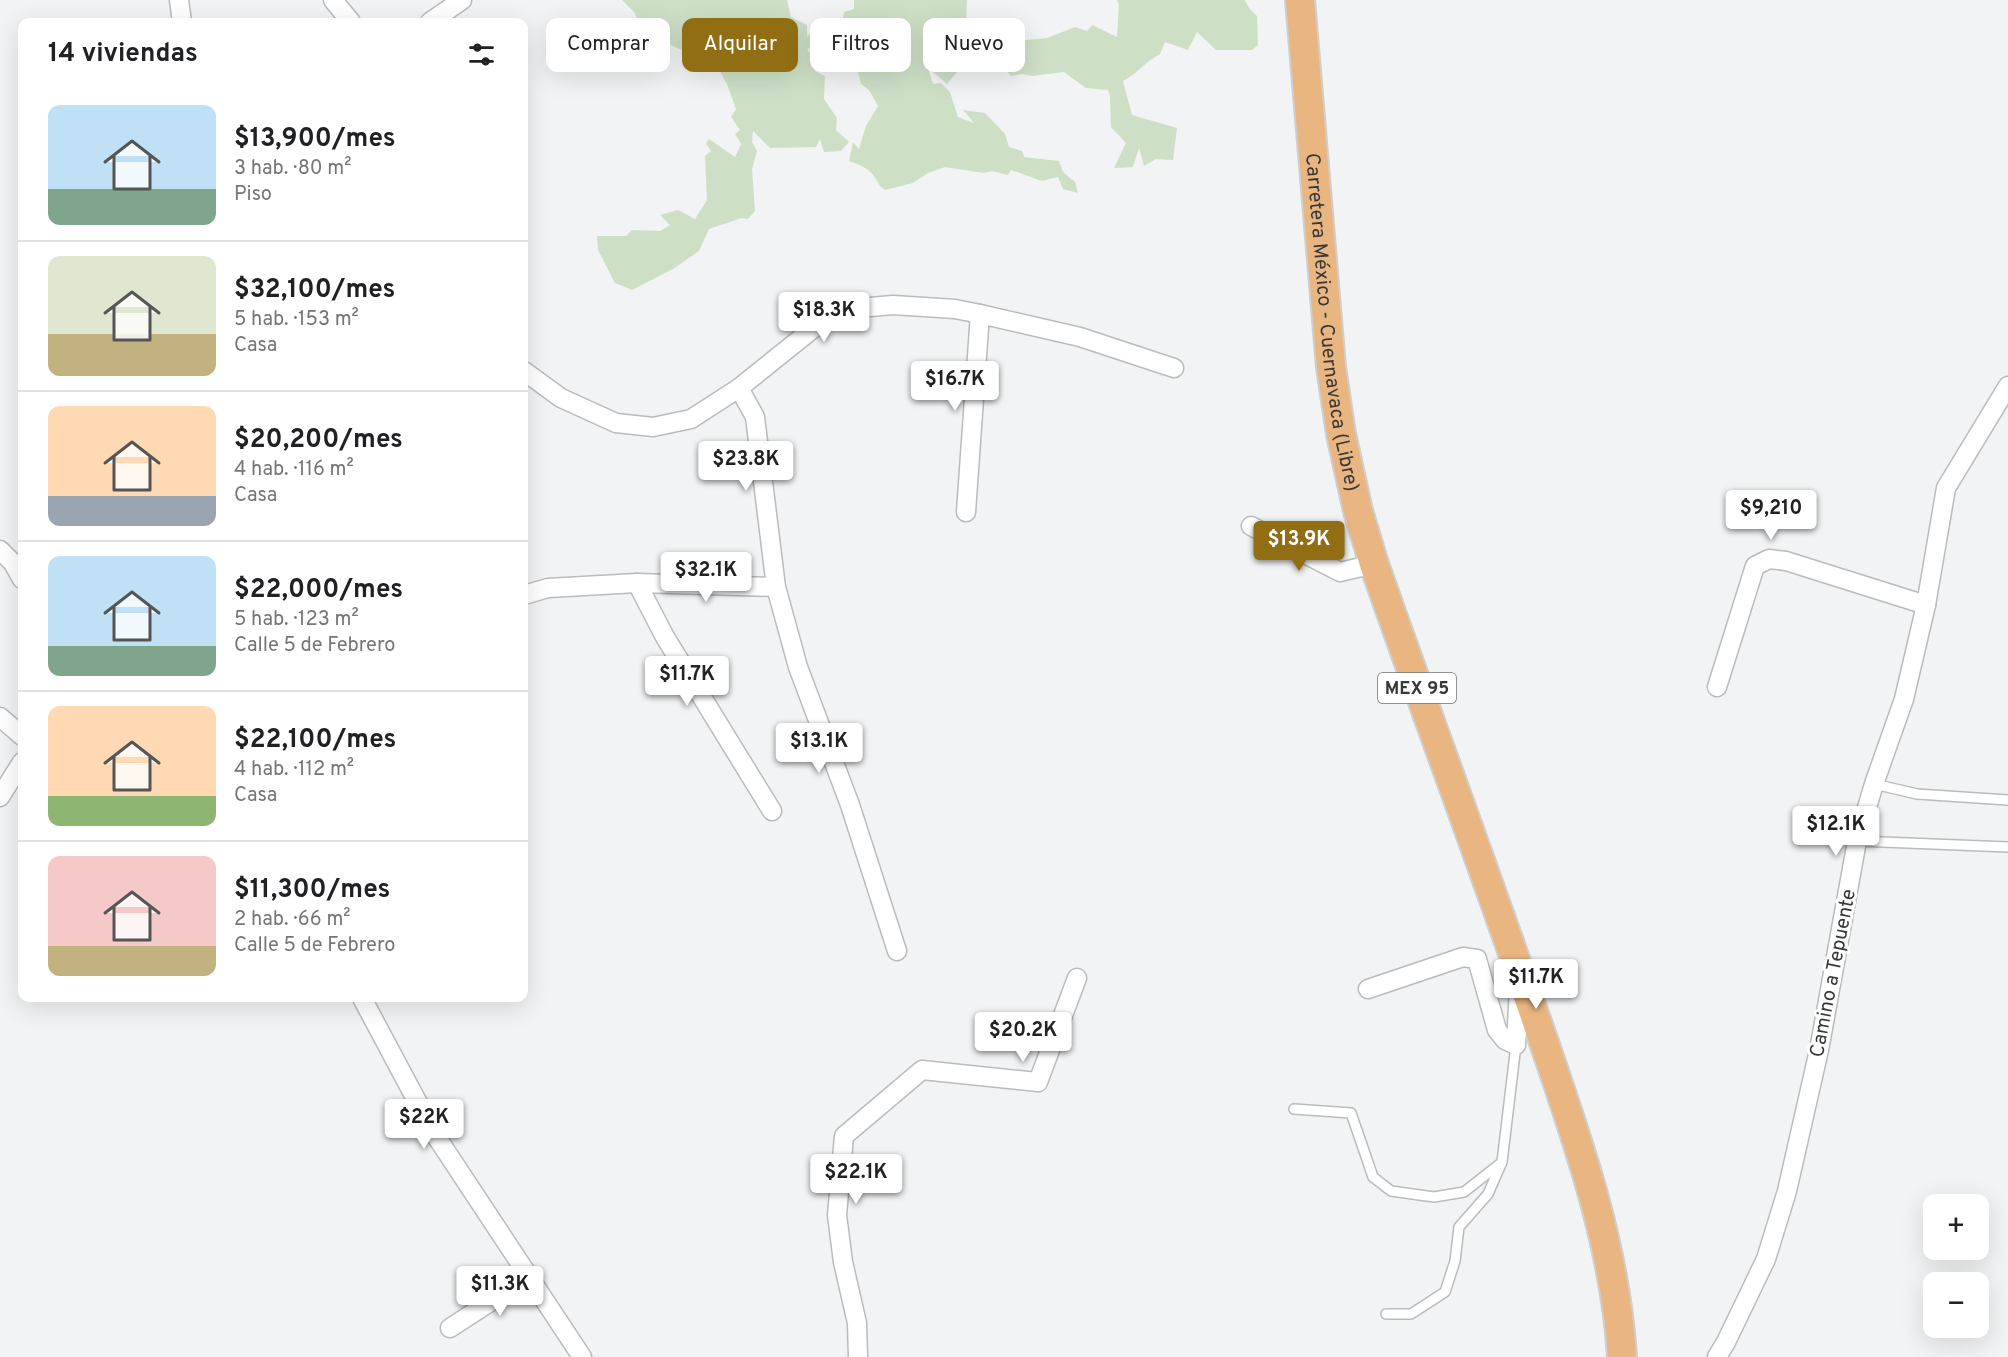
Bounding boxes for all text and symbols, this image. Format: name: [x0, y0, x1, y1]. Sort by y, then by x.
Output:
chip: Comprar: [546, 18, 670, 72]
chip: Alquilar: [682, 18, 798, 72]
chip: Filtros: [810, 18, 911, 72]
chip: Nuevo: [923, 18, 1025, 72]
text: 14 viviendas: [48, 38, 198, 71]
icon: filters: [465, 38, 498, 71]
text: $13,900/mes: [234, 123, 396, 156]
icon: home: [96, 129, 168, 201]
street label: Carretera México - Cuernavaca (Libre): [1298, 152, 1364, 494]
text: 3 hab. · 80 m²: [234, 156, 351, 182]
text: Piso: [234, 182, 272, 208]
text: $32,100/mes: [234, 274, 395, 307]
icon: home: [96, 280, 168, 352]
pin: $18.3K: [775, 292, 873, 343]
text: $18.3K: [792, 298, 856, 324]
text: 5 hab. · 153 m²: [234, 307, 359, 333]
text: Casa: [234, 333, 277, 359]
pin: $16.7K: [906, 361, 1004, 412]
text: $16.7K: [925, 367, 985, 393]
text: $20,200/mes: [234, 424, 403, 457]
icon: home: [96, 430, 168, 502]
pin: $23.8K: [697, 441, 795, 492]
text: $23.8K: [712, 447, 780, 473]
text: 4 hab. · 116 m²: [234, 457, 354, 483]
text: Casa: [234, 483, 277, 509]
pin: $9,210: [1722, 490, 1820, 541]
text: $9,210: [1740, 496, 1802, 522]
pin: $13.9K: [1250, 521, 1348, 572]
text: $13.9K: [1268, 527, 1330, 553]
pin: $32.1K: [657, 552, 755, 603]
text: $32.1K: [675, 558, 737, 584]
text: $22,000/mes: [234, 574, 403, 607]
icon: home: [96, 580, 168, 652]
text: 5 hab. · 123 m²: [234, 607, 359, 633]
text: Calle 5 de Febrero: [234, 633, 395, 659]
pin: $11.7K: [638, 656, 736, 707]
text: $11.7K: [659, 662, 715, 688]
road number: MEX 95: [1378, 673, 1456, 703]
pin: $13.1K: [770, 723, 868, 774]
text: $22,100/mes: [234, 724, 396, 757]
text: $13.1K: [790, 729, 848, 755]
icon: home: [96, 730, 168, 802]
text: 4 hab. · 112 m²: [234, 757, 354, 783]
text: Casa: [234, 783, 277, 809]
pin: $12.1K: [1787, 806, 1885, 857]
text: $12.1K: [1806, 812, 1866, 838]
text: $11,300/mes: [234, 874, 390, 907]
icon: home: [96, 880, 168, 952]
street label: Camino a Tepuente: [1805, 887, 1863, 1060]
text: 2 hab. · 66 m²: [234, 907, 351, 933]
text: Calle 5 de Febrero: [234, 933, 395, 959]
pin: $11.7K: [1487, 959, 1585, 1010]
text: $11.7K: [1508, 965, 1564, 991]
pin: $20.2K: [974, 1012, 1072, 1063]
text: $20.2K: [989, 1018, 1057, 1044]
pin: $22K: [388, 1099, 460, 1150]
text: $22K: [399, 1105, 449, 1131]
pin: $22.1K: [807, 1154, 905, 1205]
text: $22.1K: [824, 1160, 888, 1186]
map controls: [1923, 1194, 1989, 1338]
button: +: [1923, 1194, 1989, 1260]
pin: $11.3K: [451, 1266, 549, 1317]
text: $11.3K: [470, 1272, 530, 1298]
button: −: [1923, 1272, 1989, 1338]

